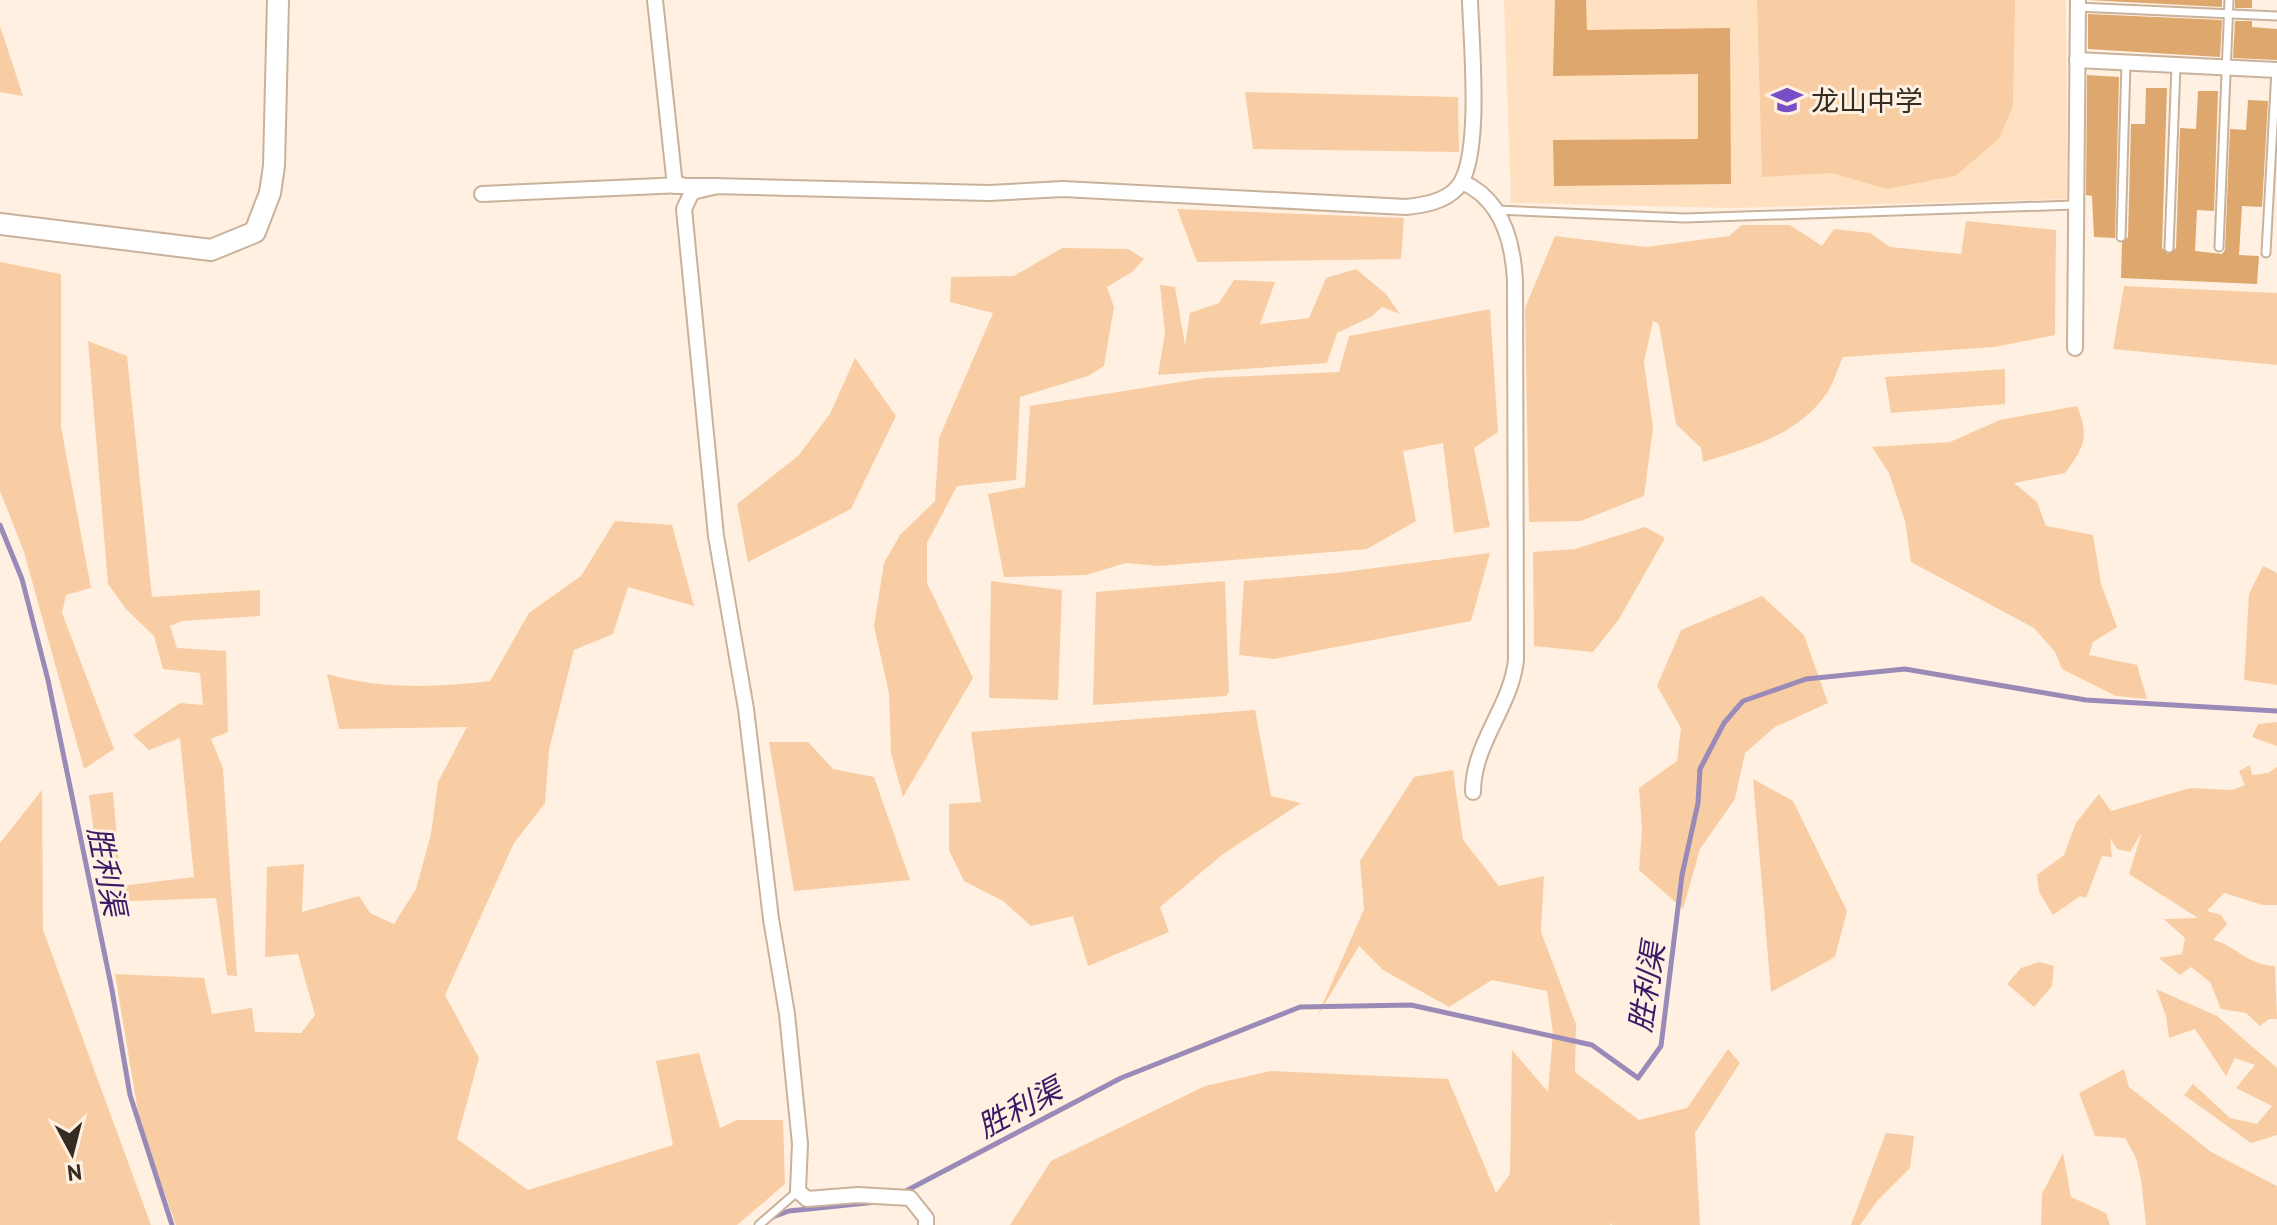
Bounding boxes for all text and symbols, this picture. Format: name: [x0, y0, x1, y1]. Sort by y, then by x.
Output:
place label: 龙山中学: [1811, 82, 1923, 119]
school or university icon: 龙山中学: [1770, 83, 1804, 117]
water label: 胜利渠: [80, 823, 136, 923]
water label: 胜利渠: [1620, 936, 1673, 1034]
water label: 胜利渠: [970, 1067, 1071, 1145]
north arrow: [32, 1113, 112, 1193]
text: N: [66, 1158, 83, 1188]

